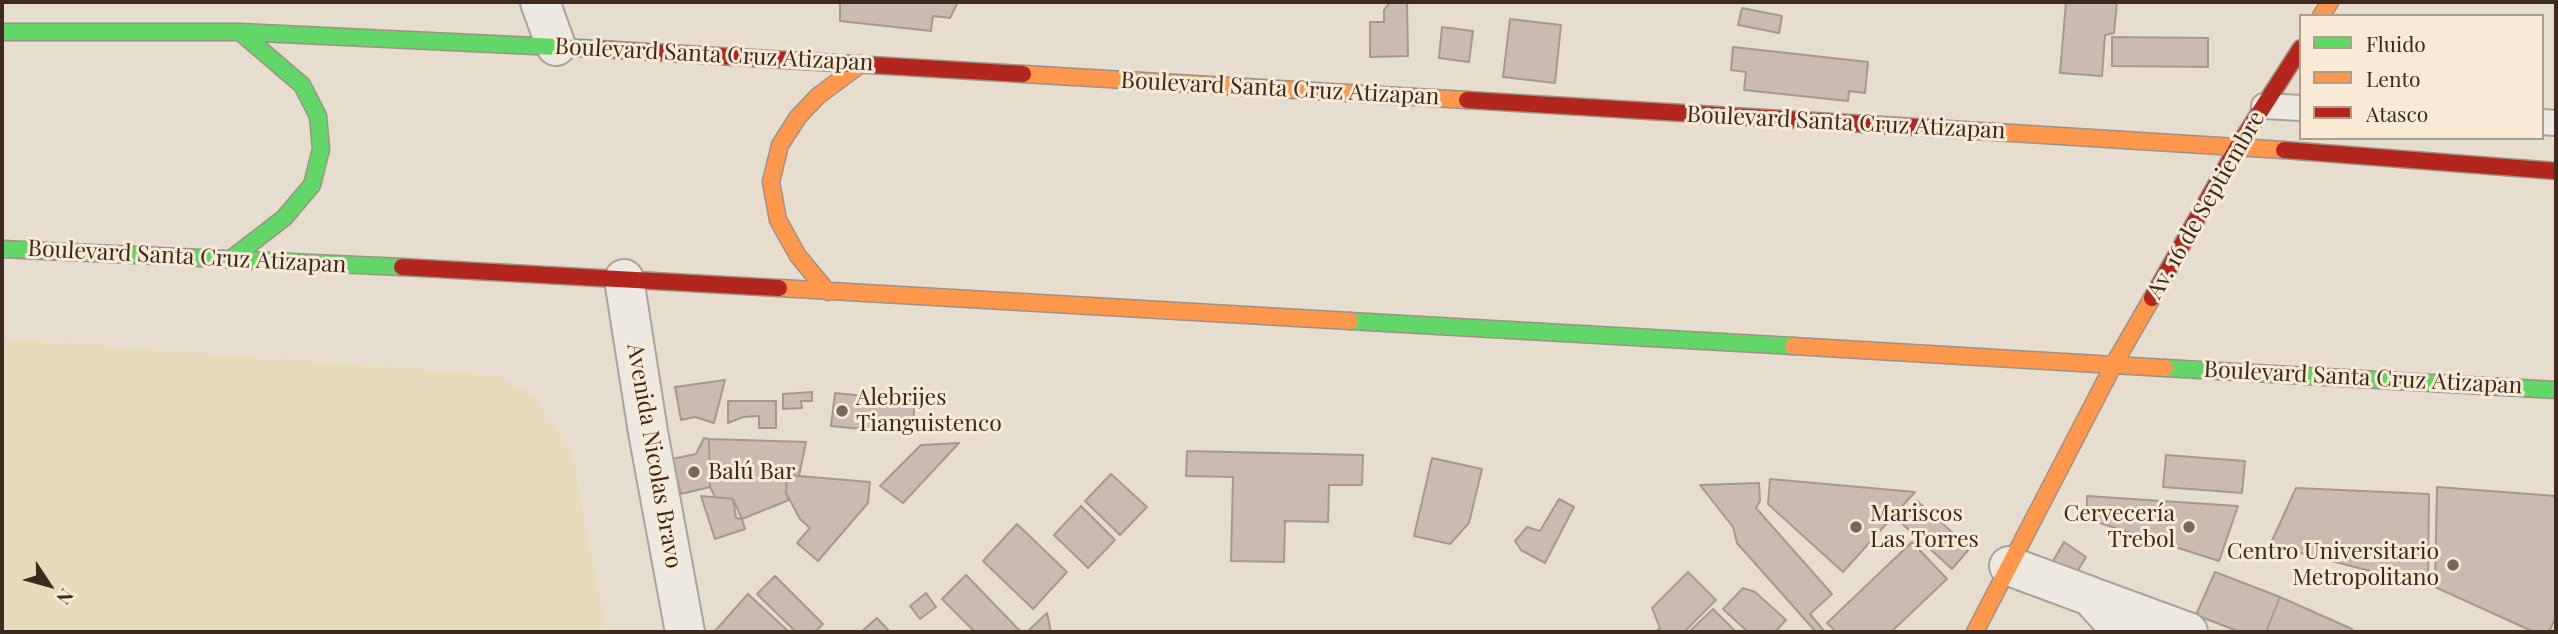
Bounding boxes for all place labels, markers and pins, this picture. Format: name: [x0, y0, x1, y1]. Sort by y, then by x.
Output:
place label: Alebrijes Tianguistenco: [856, 384, 1002, 438]
marker: Alebrijes Tianguistenco: [834, 403, 850, 419]
place label: Balú Bar: [708, 458, 795, 486]
marker: Balú Bar: [686, 464, 702, 480]
place label: Mariscos Las Torres: [1870, 500, 1979, 554]
place label: Cervecería Trebol: [2063, 500, 2175, 554]
marker: Mariscos Las Torres: [1848, 519, 1864, 535]
marker: Cervecería Trebol: [2181, 519, 2197, 535]
place label: Centro Universitario Metropolitano: [2227, 538, 2439, 592]
marker: Centro Universitario Metropolitano: [2445, 557, 2461, 573]

